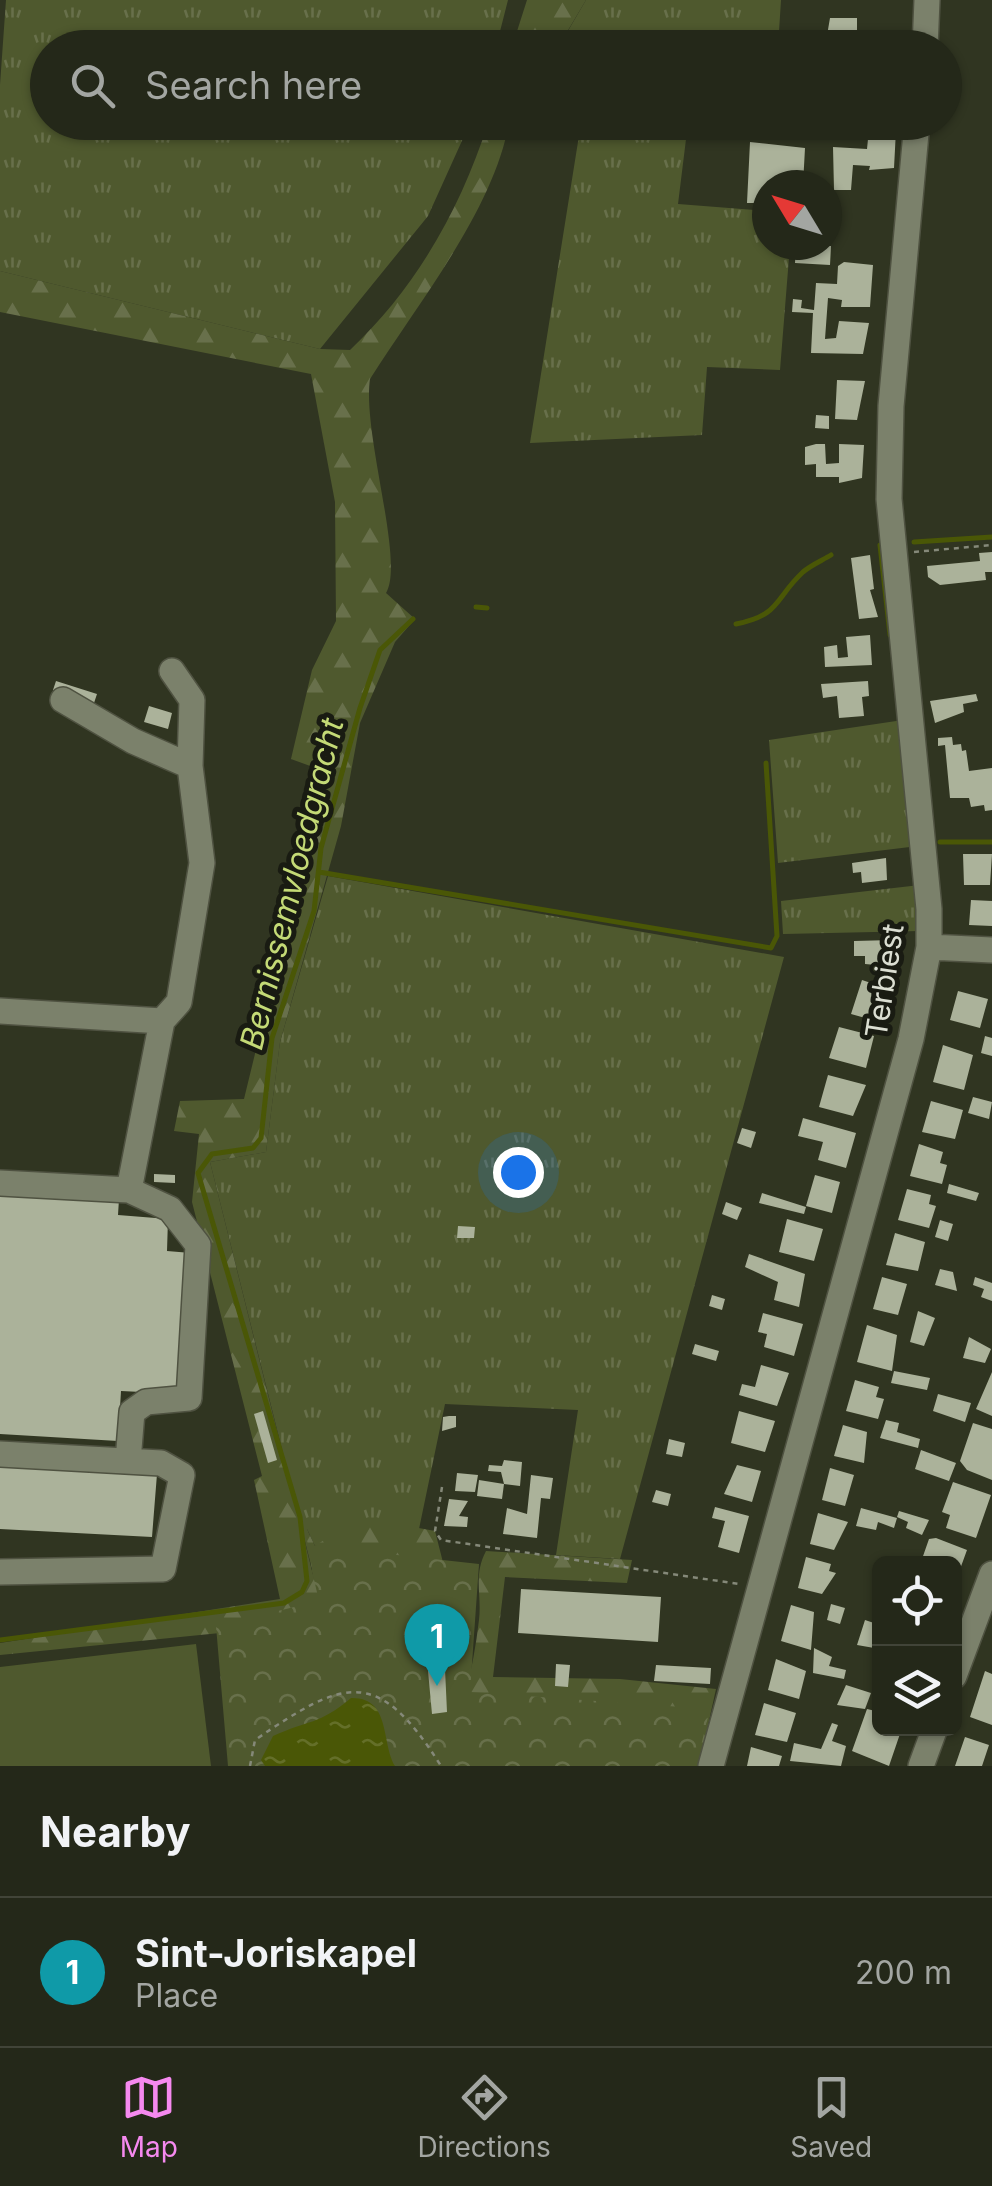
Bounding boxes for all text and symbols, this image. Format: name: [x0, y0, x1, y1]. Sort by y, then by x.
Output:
search box: [30, 30, 962, 140]
icon: search: [65, 58, 120, 113]
text: Search here: [145, 62, 362, 108]
north arrow: [752, 170, 842, 260]
water label: Bernissemvloedgracht: [231, 714, 352, 1054]
street label: Terbiest: [857, 921, 911, 1040]
your location: [493, 1147, 544, 1198]
map controls: [872, 1556, 962, 1736]
button: locate: [872, 1556, 962, 1646]
pin: 1: [404, 1604, 470, 1686]
button: layers: [872, 1646, 962, 1736]
text: Nearby: [40, 1806, 191, 1857]
text: Sint-Joriskapel: [135, 1930, 417, 1976]
text: 1: [66, 1953, 79, 1992]
text: 200 m: [855, 1953, 952, 1992]
text: Place: [135, 1976, 218, 2015]
tab: Map: [120, 2070, 178, 2164]
tab: Directions: [417, 2070, 551, 2164]
tab: Saved: [790, 2070, 872, 2164]

